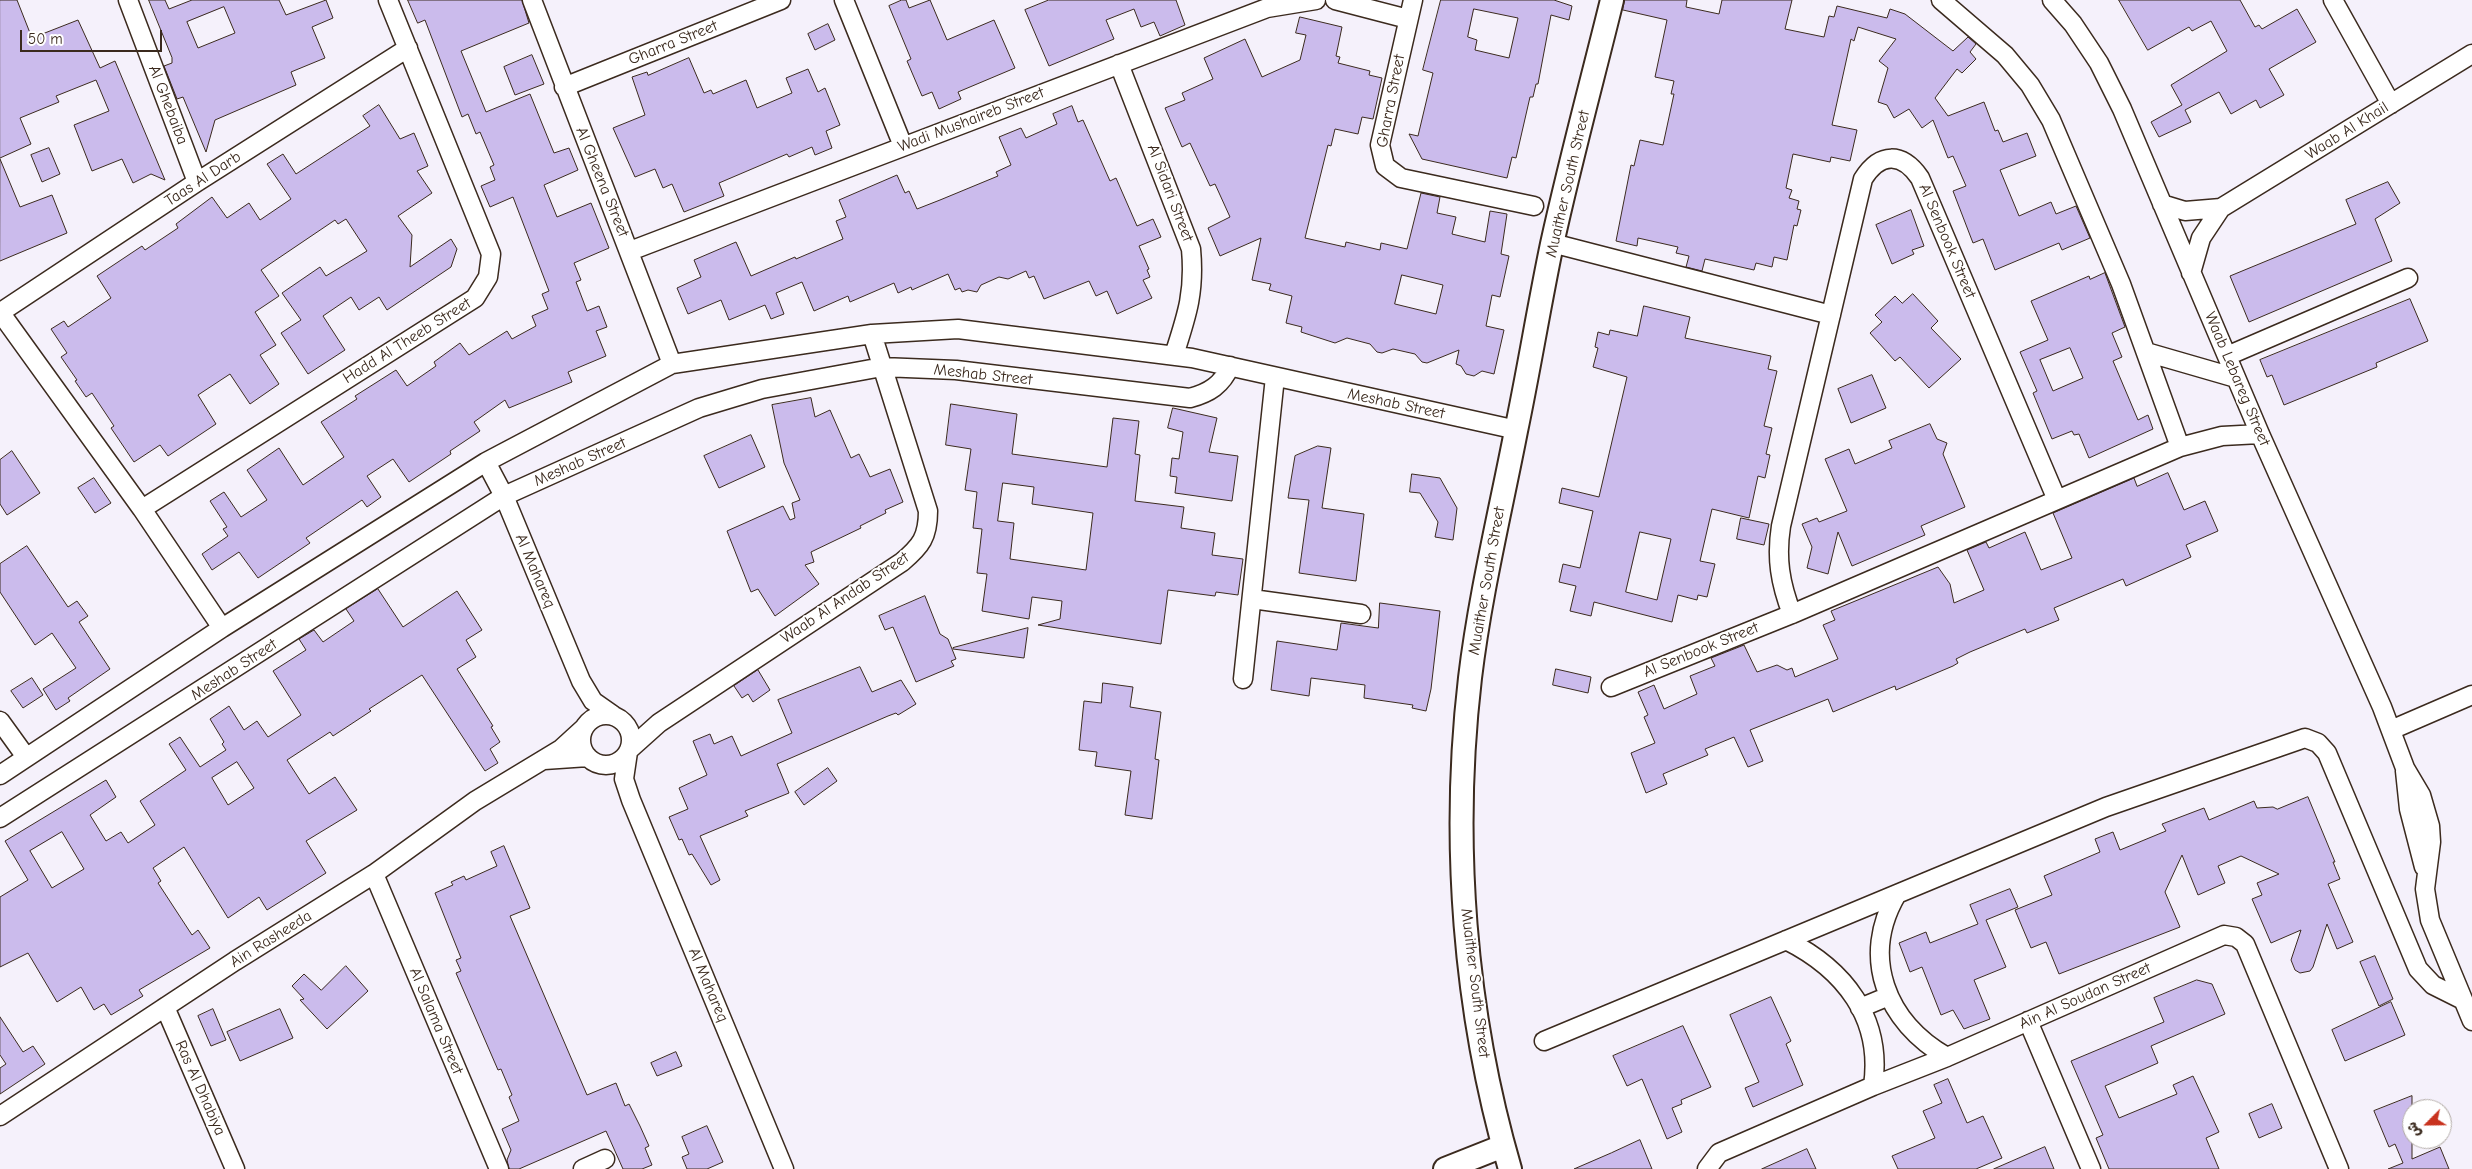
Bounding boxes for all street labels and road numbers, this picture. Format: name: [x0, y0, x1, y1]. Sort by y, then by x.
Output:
street label: Gharra Street: [626, 16, 720, 70]
street label: Gharra Street: [1373, 53, 1409, 149]
street label: Al Ghebaiba: [144, 63, 192, 147]
street label: Wadi Mushaireb Street: [895, 83, 1047, 157]
street label: Waab Al Khail: [2302, 98, 2392, 164]
street label: Muaither South Street: [1542, 109, 1594, 259]
street label: Al Gheena Street: [571, 124, 633, 240]
street label: Al Sidari Street: [1143, 142, 1197, 244]
street label: Taas Al Darb: [161, 147, 245, 211]
street label: Al Senbook Street: [1914, 181, 1980, 301]
street label: Hadd Al Theeb Street: [339, 294, 475, 388]
street label: Waab Lebareg Street: [2200, 309, 2274, 449]
street label: Meshab Street: [933, 360, 1033, 390]
street label: Meshab Street: [1346, 384, 1446, 424]
street label: Meshab Street: [531, 433, 629, 491]
street label: Muaither South Street: [1464, 505, 1510, 657]
street label: Al Mahareq: [511, 531, 559, 611]
street label: Waab Al Andab Street: [777, 548, 913, 648]
street label: Al Senbook Street: [1641, 618, 1761, 682]
street label: Meshab Street: [187, 635, 281, 705]
street label: Ain Rasheeda: [227, 906, 315, 972]
street label: Muaither South Street: [1456, 907, 1494, 1059]
street label: Al Mahareq: [684, 945, 732, 1025]
street label: Ain Al Soudan Street: [2016, 958, 2154, 1034]
street label: Al Salama Street: [405, 965, 467, 1077]
street label: Ras Al Dhabiya: [170, 1038, 230, 1138]

